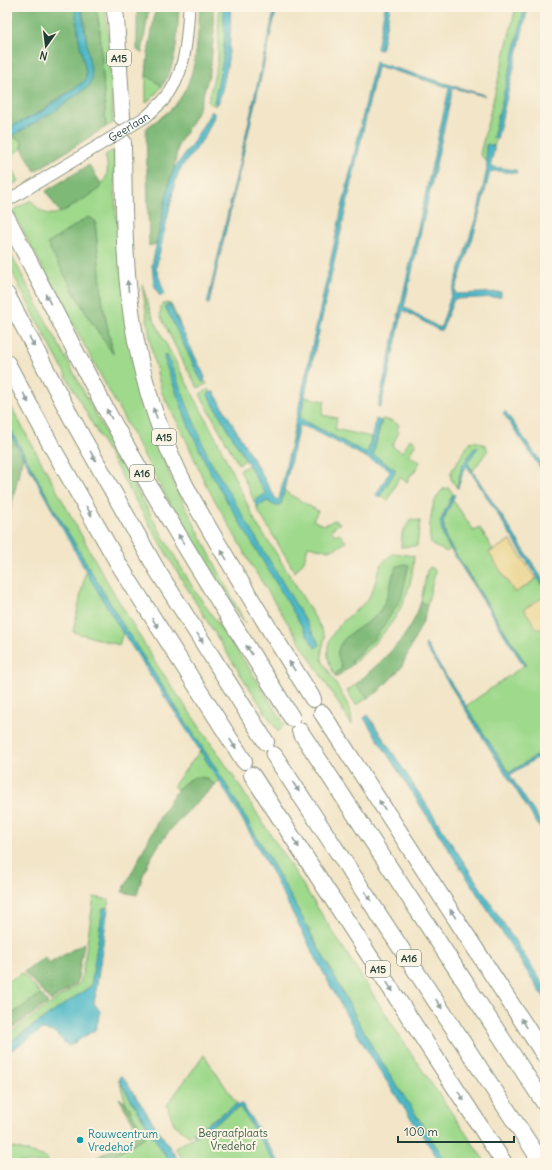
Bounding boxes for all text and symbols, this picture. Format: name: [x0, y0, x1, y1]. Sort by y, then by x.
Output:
north arrow: [26, 26, 66, 66]
text: N: [38, 48, 49, 63]
road number: A15: [107, 50, 131, 66]
street label: Geerlaan: [106, 109, 152, 145]
one-way arrow: [124, 280, 131, 292]
one-way arrow: [45, 293, 52, 305]
one-way arrow: [28, 336, 35, 347]
one-way arrow: [22, 392, 29, 404]
one-way arrow: [152, 407, 158, 419]
one-way arrow: [106, 408, 112, 420]
road number: A15: [152, 429, 176, 445]
one-way arrow: [90, 450, 96, 462]
road number: A16: [130, 465, 154, 481]
one-way arrow: [85, 505, 92, 517]
one-way arrow: [177, 534, 185, 544]
one-way arrow: [221, 549, 228, 561]
one-way arrow: [152, 617, 159, 629]
one-way arrow: [197, 633, 204, 644]
one-way arrow: [245, 645, 253, 655]
one-way arrow: [288, 661, 296, 671]
one-way arrow: [229, 739, 237, 749]
one-way arrow: [292, 782, 300, 792]
one-way arrow: [378, 800, 386, 810]
one-way arrow: [292, 838, 300, 848]
one-way arrow: [364, 890, 371, 901]
one-way arrow: [449, 908, 456, 920]
road number: A16: [397, 950, 421, 966]
road number: A15: [366, 961, 390, 977]
one-way arrow: [386, 981, 393, 993]
one-way arrow: [435, 999, 443, 1010]
one-way arrow: [520, 1017, 527, 1029]
one-way arrow: [457, 1090, 464, 1102]
scale bar: [398, 1118, 514, 1144]
text: 100 m: [404, 1124, 438, 1139]
park label: Begraafplaats Vredehof: [198, 1126, 268, 1153]
place label: Rouwcentrum Vredehof: [88, 1127, 158, 1154]
marker: Rouwcentrum Vredehof: [75, 1135, 85, 1145]

